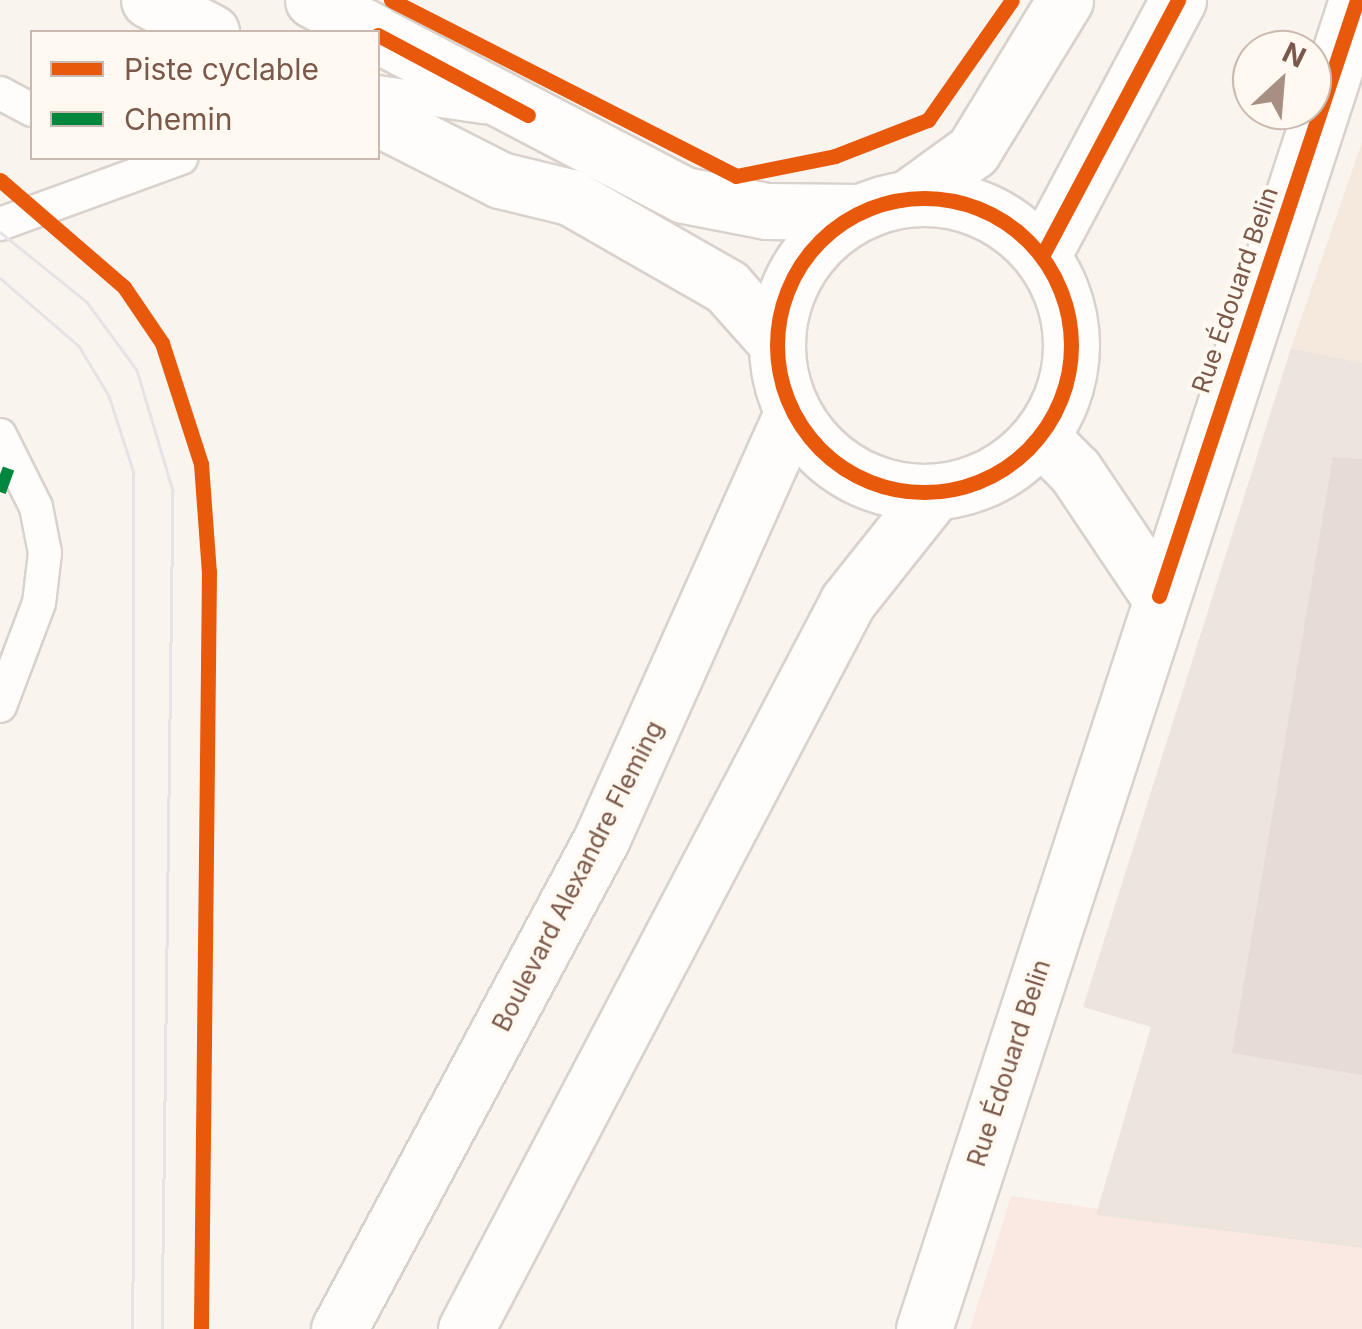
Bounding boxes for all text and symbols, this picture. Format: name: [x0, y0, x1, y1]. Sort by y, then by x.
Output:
legend: [30, 30, 380, 160]
north arrow: [1232, 30, 1332, 130]
text: N: [1277, 35, 1311, 75]
text: Piste cyclable: [124, 51, 319, 87]
text: Chemin: [124, 101, 232, 137]
street label: Rue Édouard Belin: [1186, 183, 1284, 397]
street label: Boulevard Alexandre Fleming: [486, 716, 670, 1036]
street label: Rue Édouard Belin: [961, 956, 1057, 1170]

